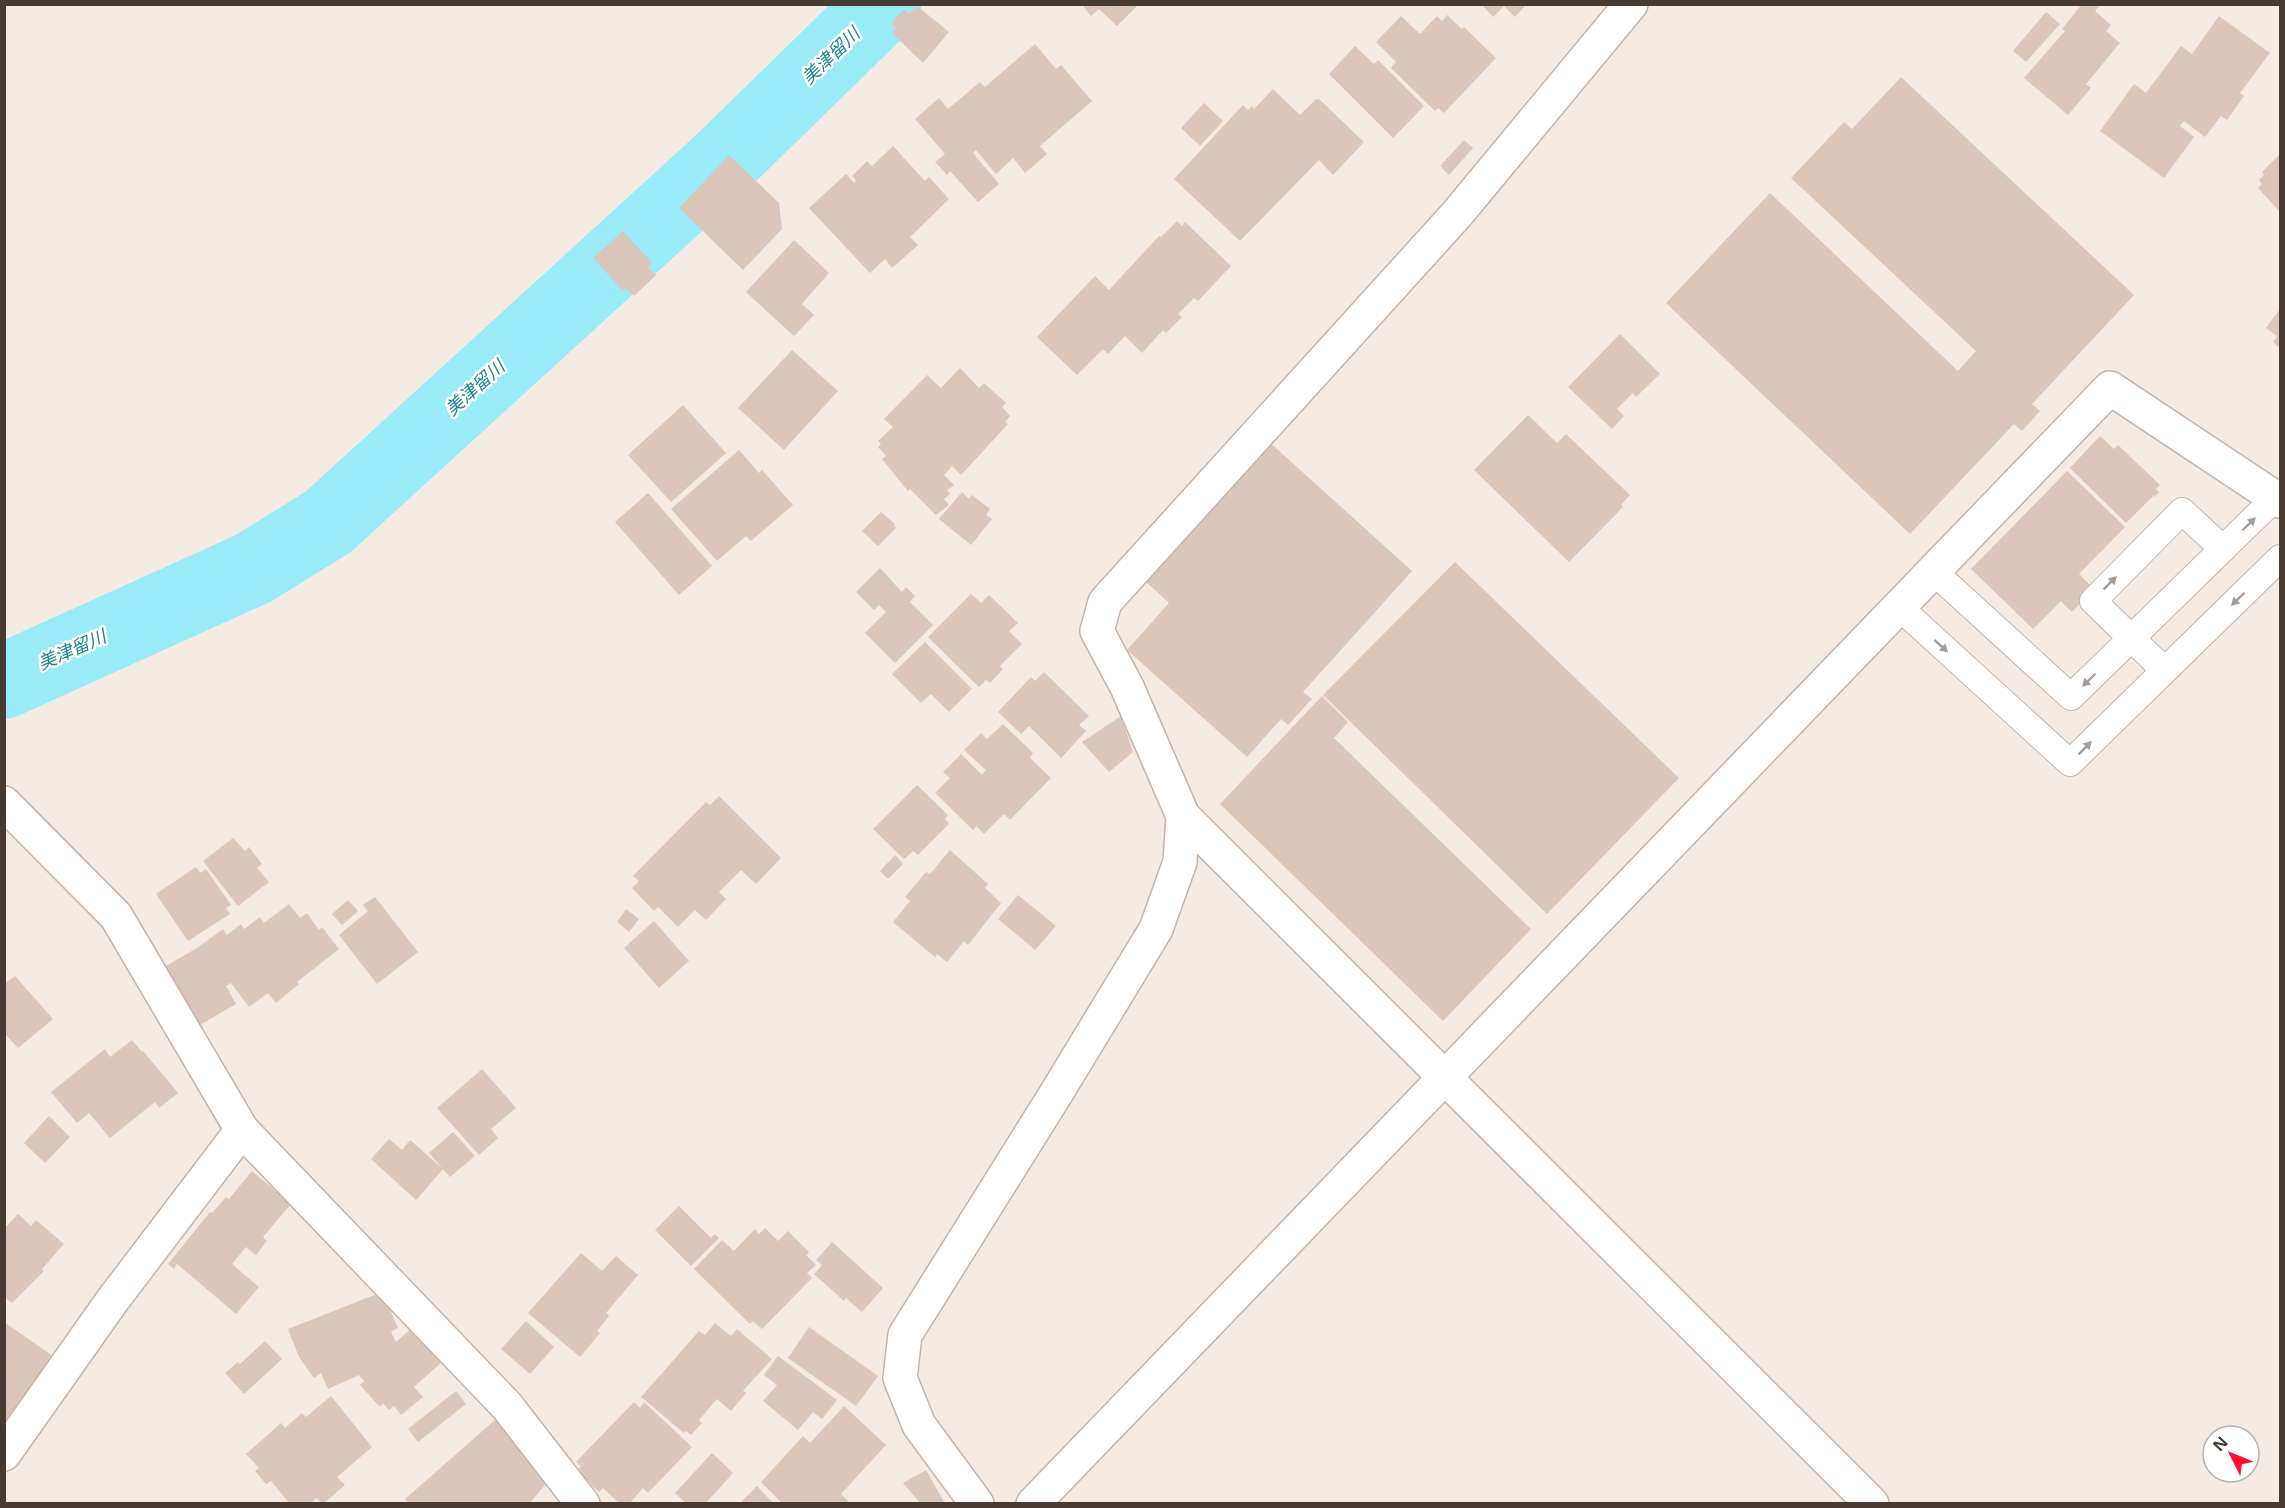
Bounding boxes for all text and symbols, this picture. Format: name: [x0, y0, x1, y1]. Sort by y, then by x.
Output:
water label: 美津留川: [796, 20, 866, 89]
water label: 美津留川: [440, 353, 511, 420]
one-way arrow: [2242, 517, 2256, 531]
one-way arrow: [2103, 577, 2117, 591]
one-way arrow: [2231, 592, 2246, 606]
water label: 美津留川: [34, 623, 111, 675]
one-way arrow: [1934, 638, 1948, 652]
one-way arrow: [2083, 672, 2097, 686]
one-way arrow: [2077, 741, 2092, 755]
north arrow: [2201, 1424, 2261, 1484]
text: N: [2208, 1432, 2233, 1456]

